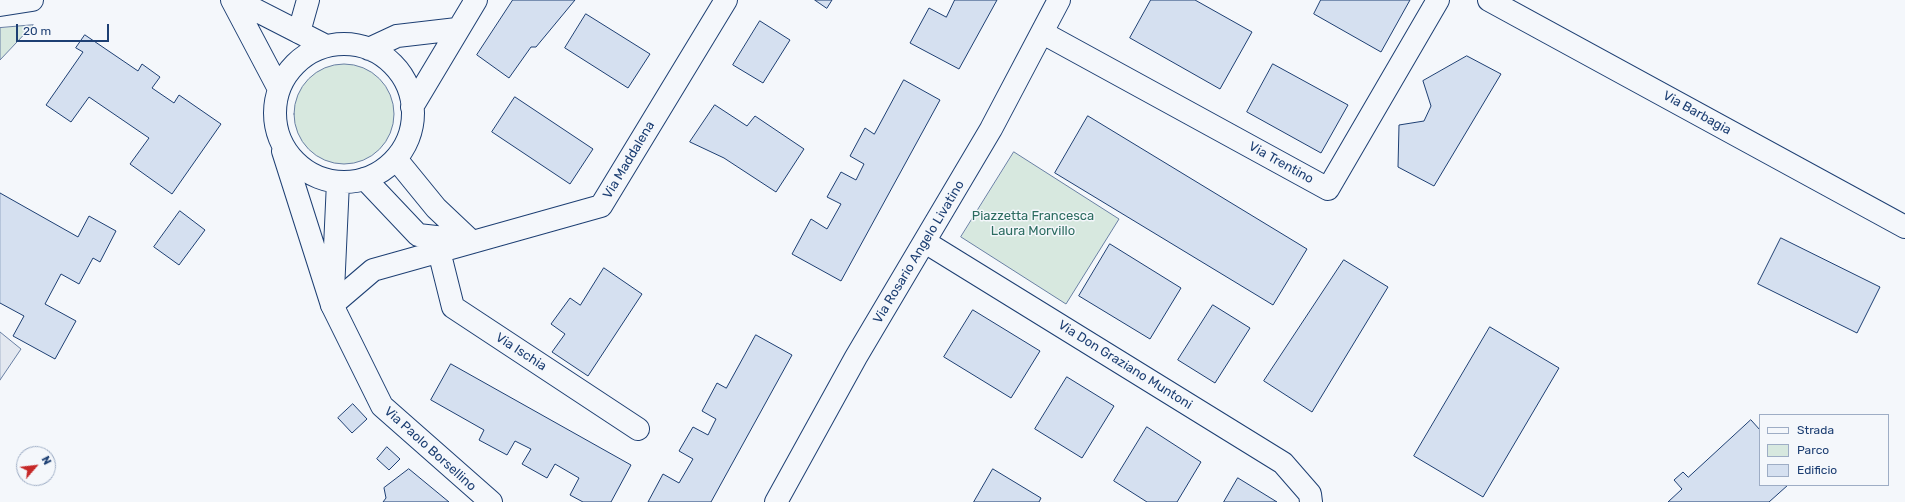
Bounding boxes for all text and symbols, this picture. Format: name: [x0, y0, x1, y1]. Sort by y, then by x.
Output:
scale bar: [18, 16, 111, 42]
text: 20 m: [23, 24, 51, 38]
street label: Via Barbagia: [1660, 88, 1734, 138]
street label: Via Maddalena: [600, 118, 658, 202]
street label: Via Trentino: [1246, 139, 1316, 187]
street label: Via Rosario Angelo Livatino: [870, 178, 968, 326]
park label: Piazzetta Francesca Laura Morvillo: [972, 208, 1094, 239]
street label: Via Don Graziano Muntoni: [1055, 317, 1195, 413]
street label: Via Ischia: [493, 330, 549, 374]
street label: Via Paolo Borsellino: [381, 404, 479, 494]
legend: [1759, 414, 1889, 486]
text: Strada: [1797, 423, 1834, 437]
text: Parco: [1797, 443, 1829, 457]
north arrow: [16, 446, 56, 486]
text: N: [39, 454, 54, 467]
text: Edificio: [1797, 463, 1837, 477]

